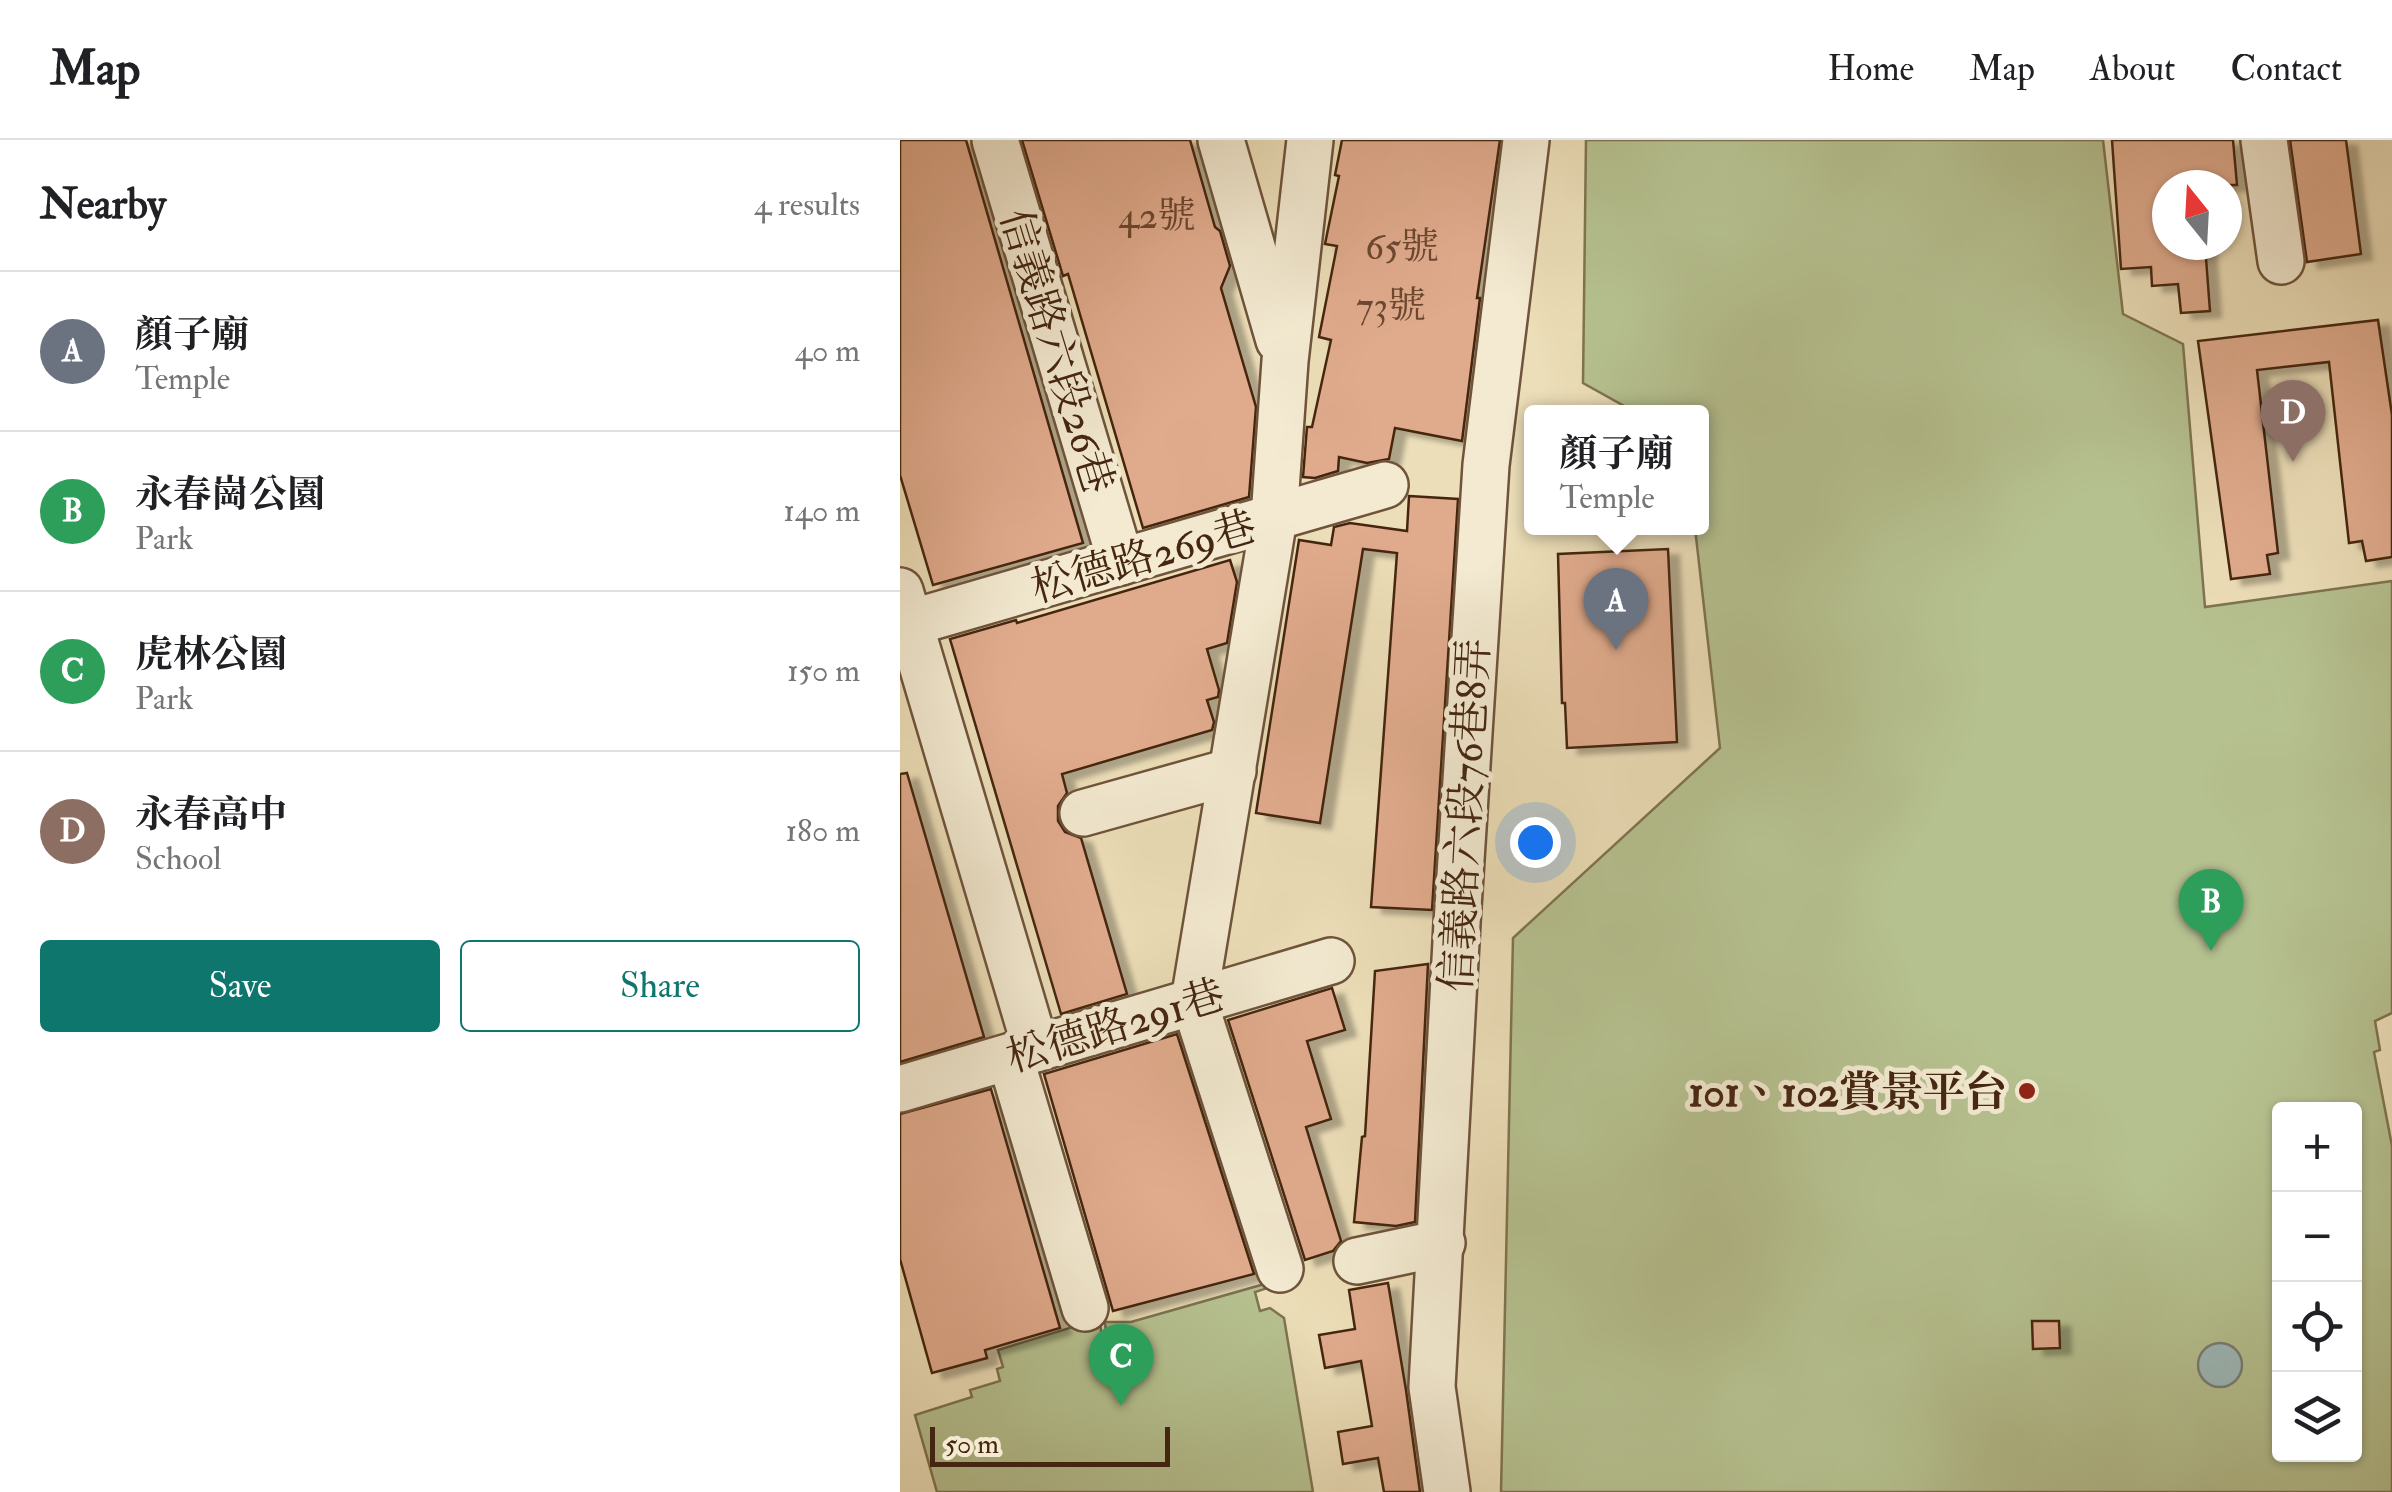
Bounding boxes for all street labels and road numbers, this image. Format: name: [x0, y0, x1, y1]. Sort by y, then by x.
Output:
street label: 信義路六段26巷: [988, 203, 1124, 500]
street label: 松德路269巷: [1025, 501, 1262, 615]
street label: 信義路六段76巷8弄: [1431, 637, 1501, 993]
street label: 松德路291巷: [1000, 969, 1231, 1085]

